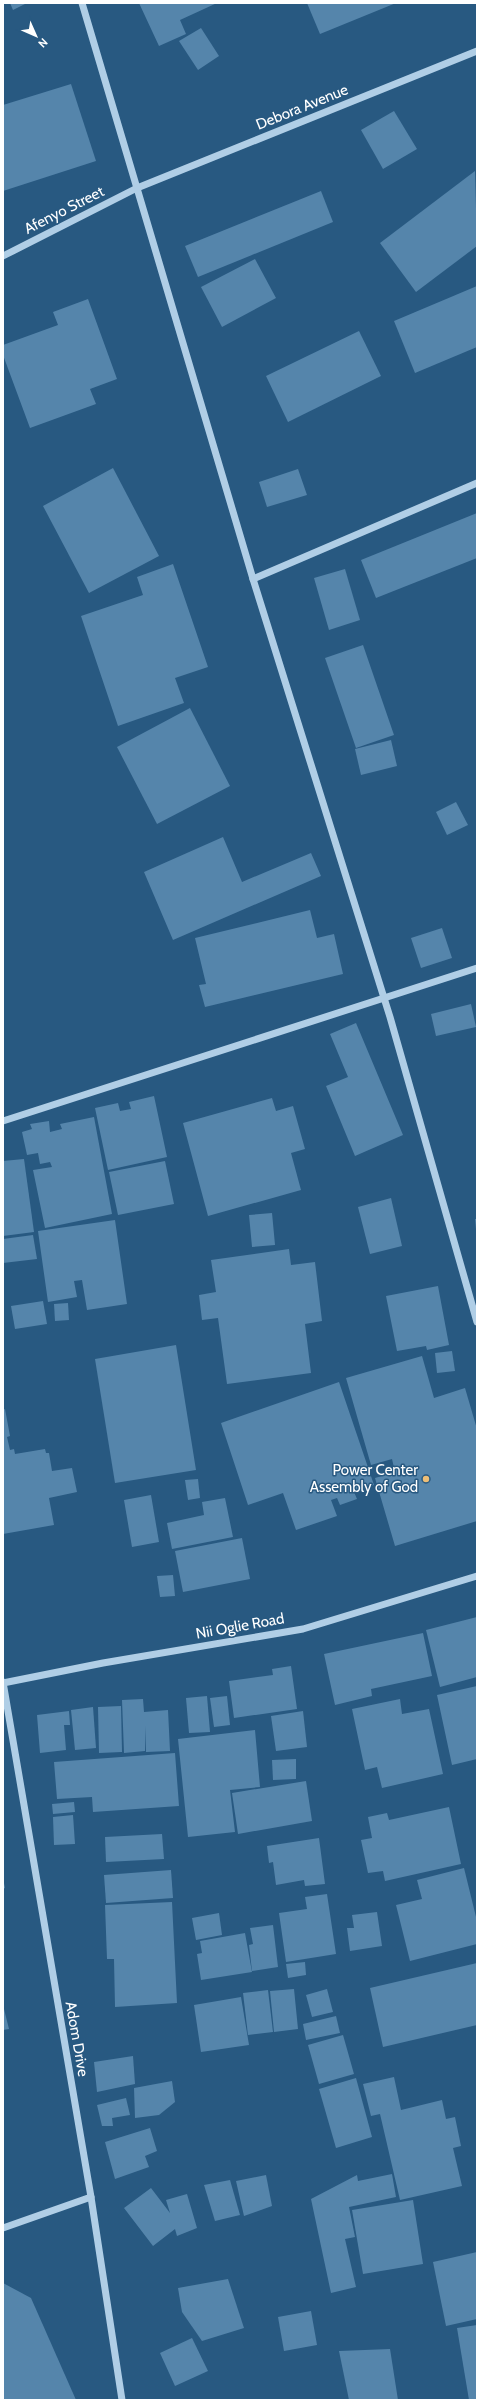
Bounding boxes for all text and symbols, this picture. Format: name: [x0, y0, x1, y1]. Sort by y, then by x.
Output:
north arrow: [16, 16, 56, 56]
text: N: [35, 35, 51, 51]
street label: Debora Avenue: [253, 80, 351, 134]
street label: Afenyo Street: [21, 182, 107, 238]
place label: Power Center Assembly of God: [310, 1461, 418, 1496]
marker: Power Center Assembly of God: [421, 1474, 431, 1484]
street label: Nii Oglie Road: [194, 1609, 286, 1643]
street label: Adom Drive: [62, 2000, 93, 2078]

